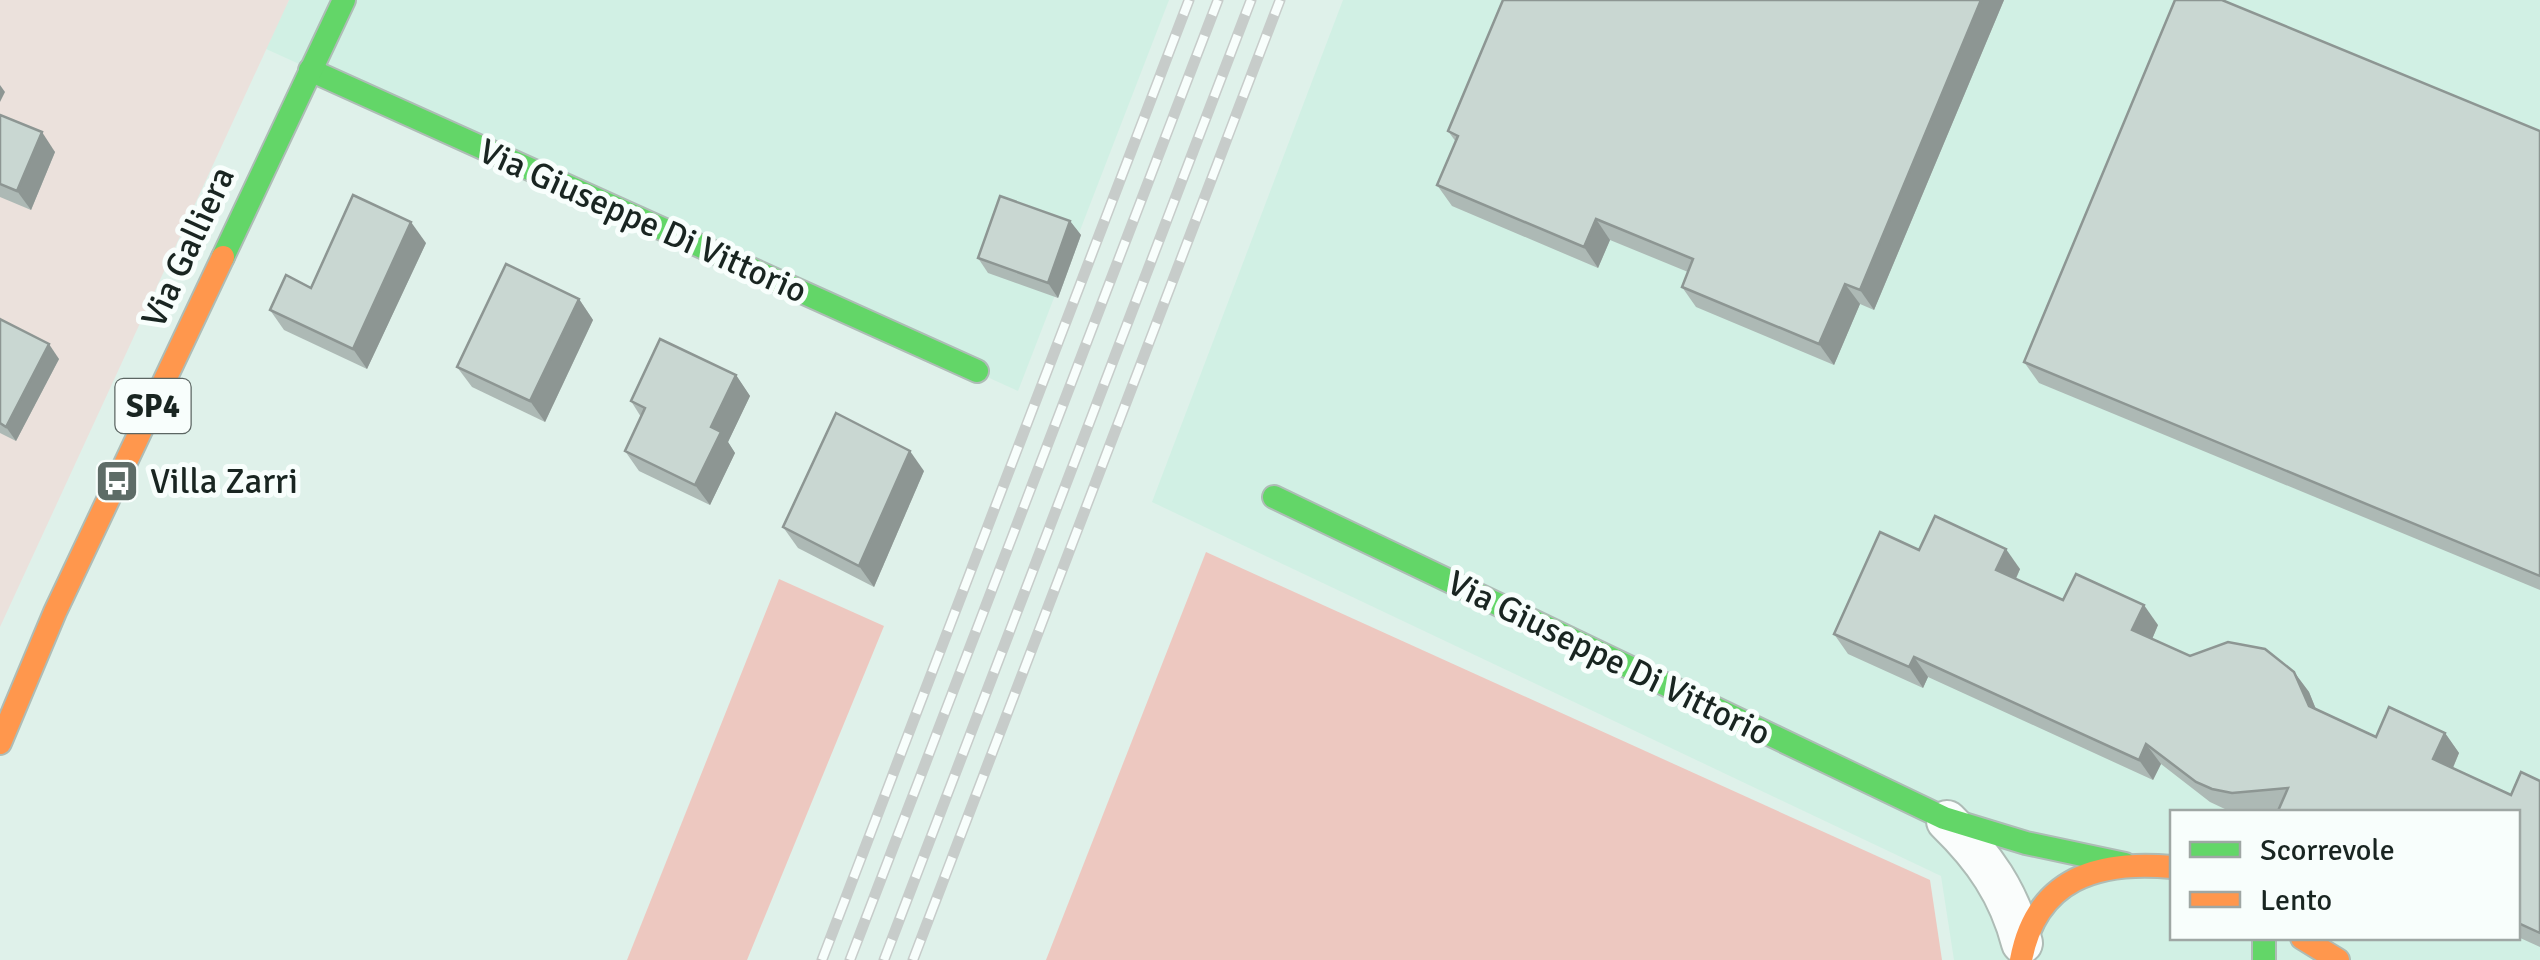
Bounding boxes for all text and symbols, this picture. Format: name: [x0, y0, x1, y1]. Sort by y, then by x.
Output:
street label: Via Giuseppe Di Vittorio: [472, 129, 814, 313]
street label: Via Galliera: [132, 160, 244, 334]
road number: SP4: [116, 379, 190, 433]
bus stop icon: Villa Zarri: [94, 458, 140, 504]
place label: Villa Zarri: [150, 460, 298, 503]
street label: Via Giuseppe Di Vittorio: [1440, 561, 1778, 755]
legend: [2170, 810, 2520, 940]
text: Scorrevole: [2260, 832, 2395, 869]
text: Lento: [2260, 882, 2332, 919]

